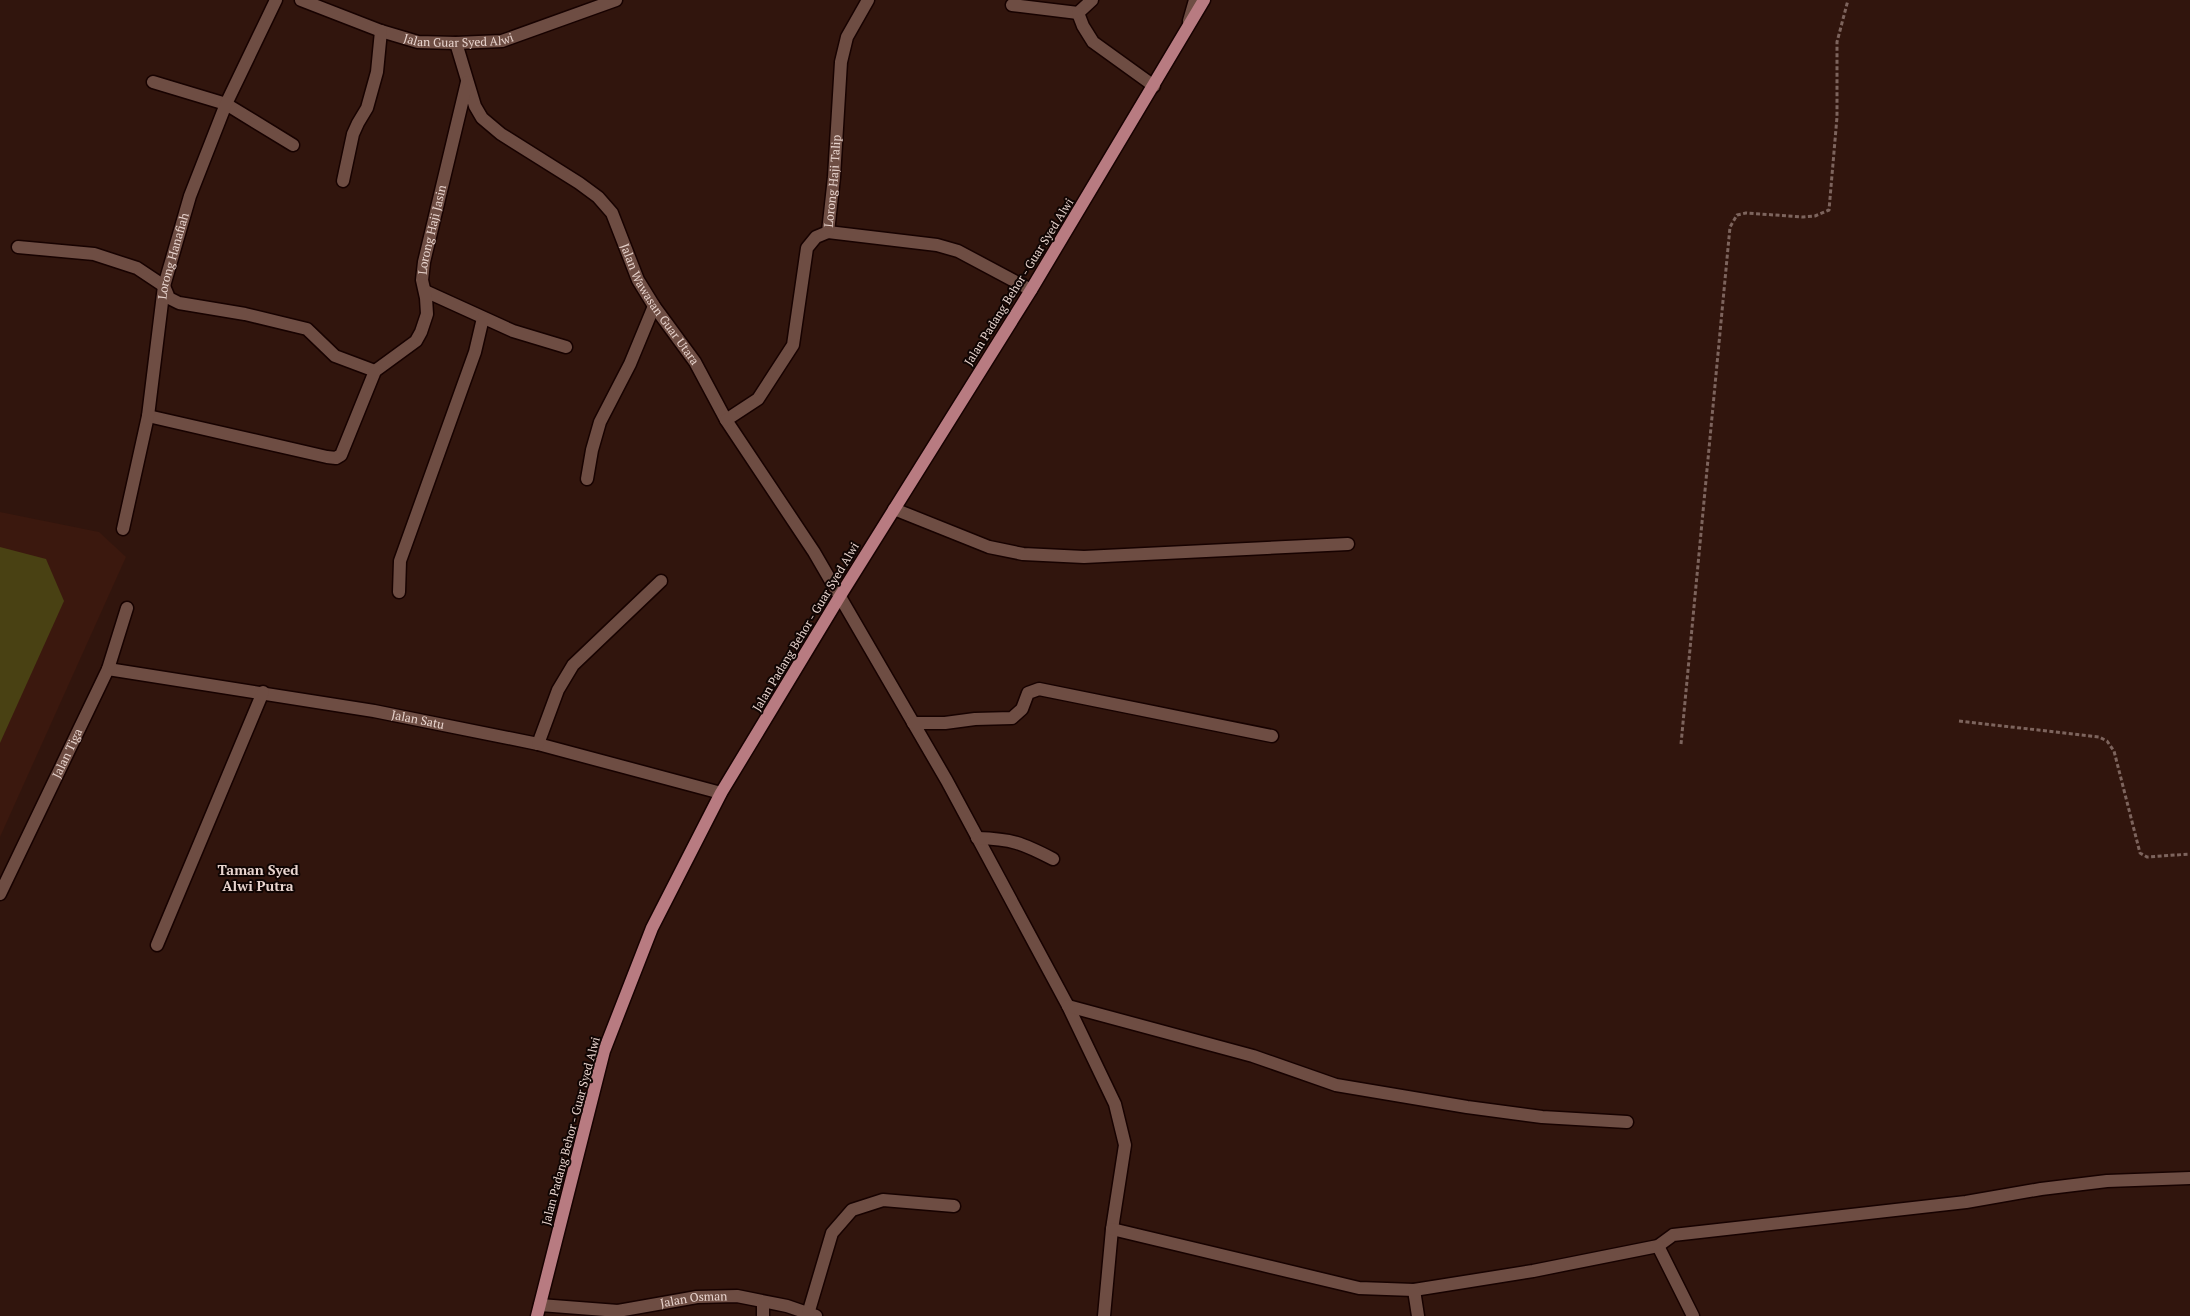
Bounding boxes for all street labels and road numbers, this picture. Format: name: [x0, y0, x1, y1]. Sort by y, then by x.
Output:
street label: Jalan Guar Syed Alwi: [402, 29, 516, 50]
street label: Lorong Haji Talip: [821, 134, 844, 228]
street label: Lorong Haji Jasin: [415, 183, 449, 275]
street label: Jalan Padang Behor - Guar Syed Alwi: [961, 195, 1077, 368]
street label: Lorong Hanafiah: [154, 211, 192, 300]
street label: Jalan Wawasan Guar Utara: [617, 241, 703, 368]
street label: Jalan Padang Behor - Guar Syed Alwi: [749, 539, 862, 714]
street label: Jalan Satu: [390, 707, 446, 732]
street label: Jalan Tiga: [49, 726, 85, 780]
street label: Jalan Padang Behor - Guar Syed Alwi: [538, 1035, 603, 1227]
street label: Jalan Osman: [659, 1288, 727, 1310]

